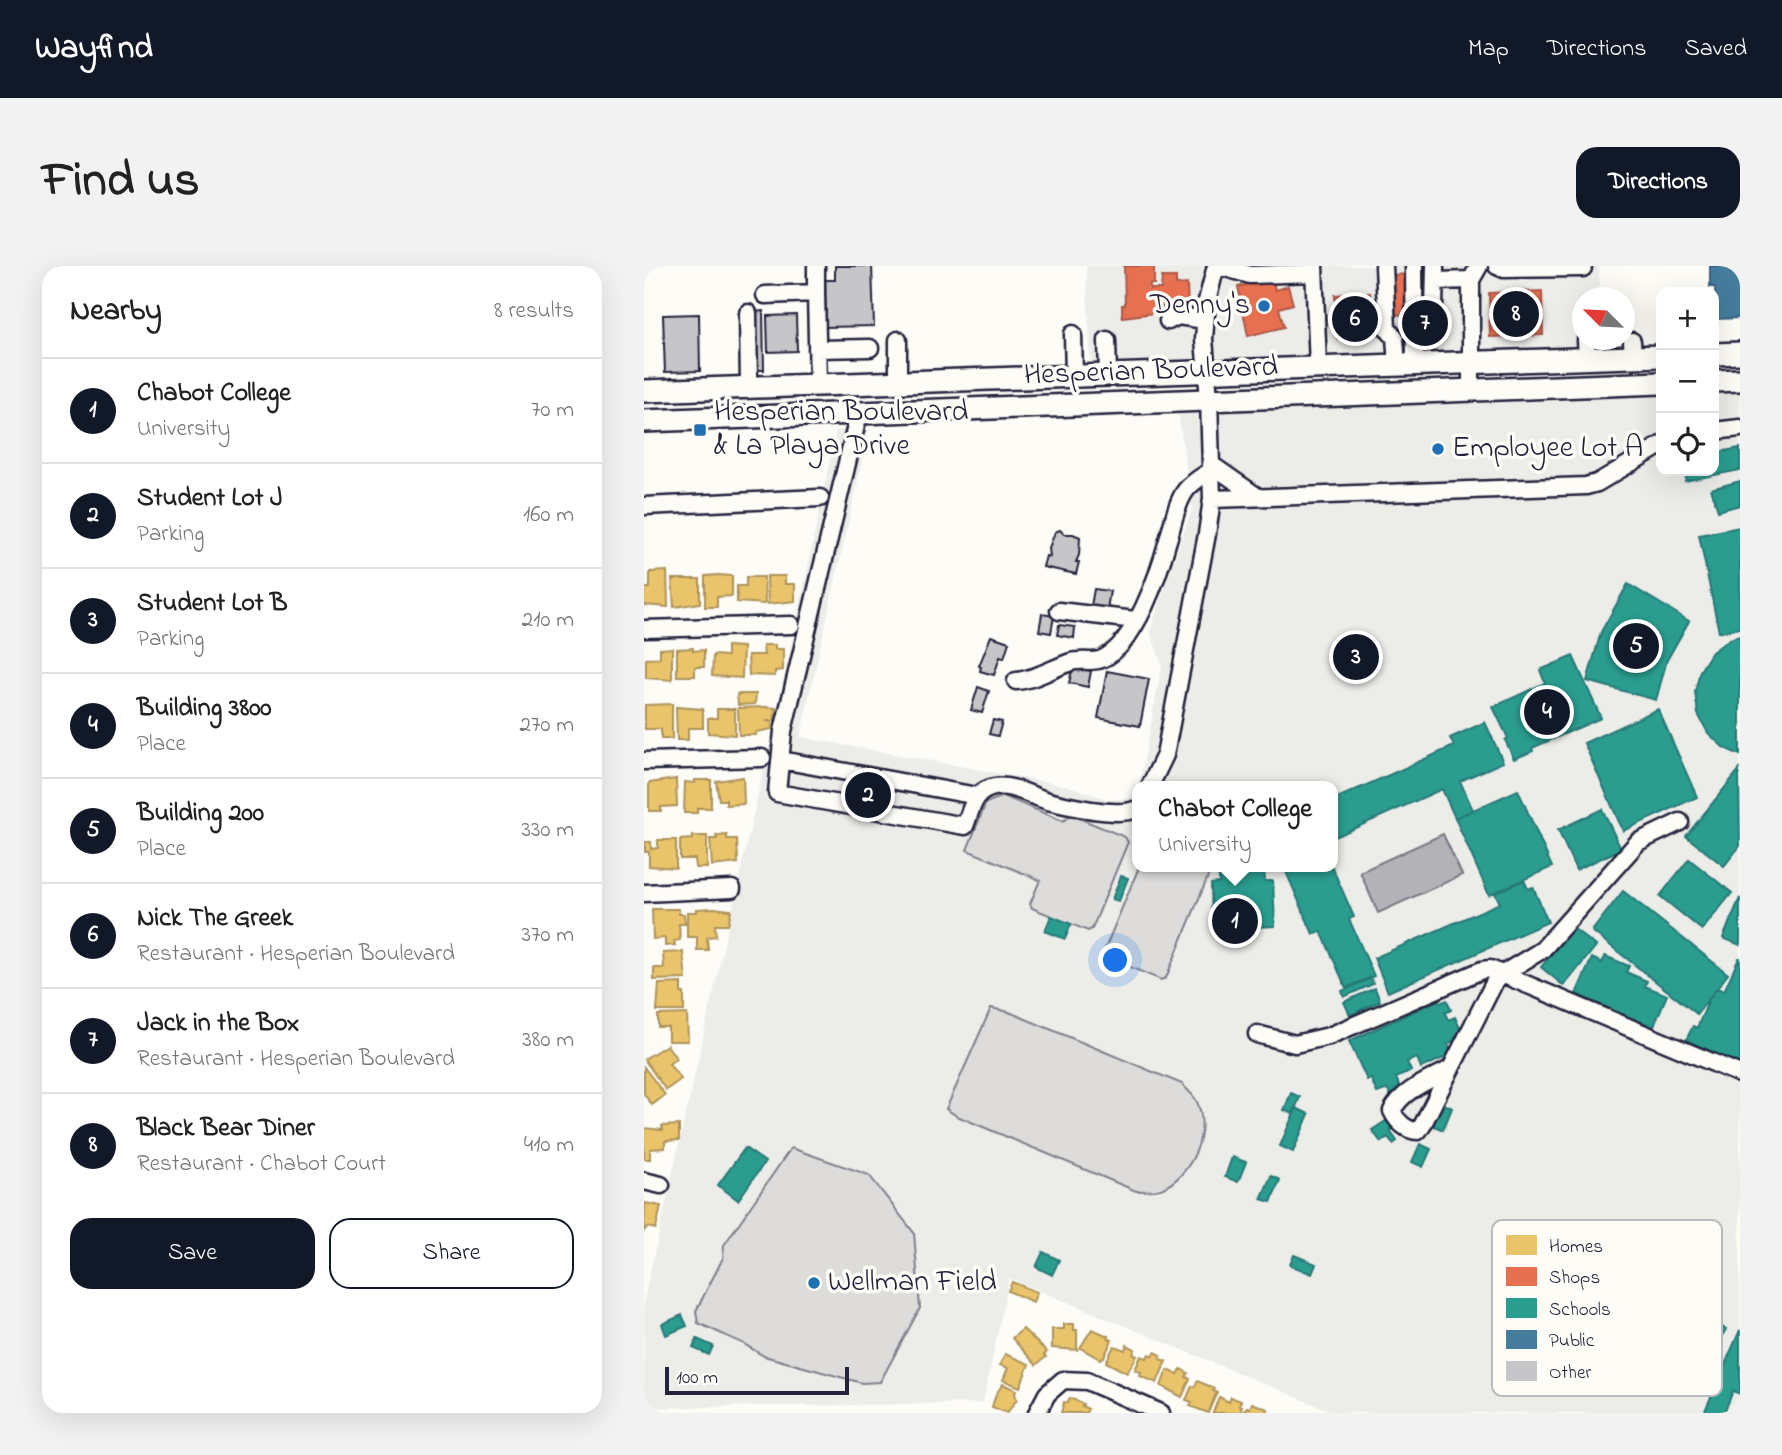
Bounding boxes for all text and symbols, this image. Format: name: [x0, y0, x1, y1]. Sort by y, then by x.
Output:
text: Wayfind: [35, 25, 153, 73]
text: Map: [1468, 32, 1509, 67]
text: Directions: [1547, 32, 1646, 67]
text: Saved: [1684, 32, 1747, 67]
text: Find us: [42, 146, 199, 218]
button: Directions: [1576, 147, 1740, 218]
place label: Denny's: [1149, 284, 1250, 328]
north arrow: [1572, 287, 1635, 350]
map controls: [1656, 287, 1719, 476]
button: +: [1656, 287, 1719, 350]
pin: 8: [1493, 288, 1539, 340]
text: Nearby: [70, 290, 162, 334]
pin: 6: [1332, 293, 1378, 345]
text: 8 results: [494, 295, 574, 328]
pin: 7: [1402, 297, 1448, 349]
marker: Denny's: [1256, 298, 1272, 314]
street label: Hesperian Boulevard: [1023, 346, 1279, 398]
button: −: [1656, 350, 1719, 413]
text: Chabot College: [137, 375, 291, 413]
place label: Hesperian Boulevard & La Playa Drive: [714, 391, 969, 469]
text: 1: [89, 394, 97, 427]
text: 70 m: [531, 394, 574, 427]
text: University: [137, 413, 230, 446]
button: locate: [1656, 413, 1719, 476]
marker: Hesperian Boulevard & La Playa Drive: [692, 422, 708, 438]
place label: Employee Lot A: [1452, 427, 1643, 471]
marker: Employee Lot A: [1430, 441, 1446, 457]
text: Student Lot J: [137, 480, 283, 518]
text: 2: [87, 499, 99, 532]
text: 160 m: [523, 499, 574, 532]
text: Parking: [137, 518, 204, 551]
text: Student Lot B: [137, 585, 287, 623]
text: 3: [88, 604, 98, 637]
text: 210 m: [522, 604, 574, 637]
pin: 5: [1613, 620, 1659, 672]
text: Parking: [137, 623, 204, 656]
pin: 3: [1333, 631, 1379, 683]
pin: 4: [1524, 686, 1570, 738]
text: Building 3800: [137, 690, 272, 728]
text: 4: [88, 709, 98, 742]
text: 270 m: [520, 709, 574, 742]
text: Place: [137, 728, 186, 761]
pin: 2: [845, 769, 891, 821]
popup: [1132, 781, 1338, 872]
text: Chabot College: [1158, 791, 1312, 829]
text: Building 200: [137, 795, 264, 833]
text: 5: [86, 814, 100, 847]
text: 330 m: [521, 814, 574, 847]
text: University: [1158, 829, 1251, 862]
text: Place: [137, 833, 186, 866]
pin: 1: [1212, 895, 1258, 947]
text: Nick The Greek: [137, 900, 293, 938]
text: 6: [88, 919, 98, 952]
text: 370 m: [521, 919, 574, 952]
text: Restaurant · Hesperian Boulevard: [137, 938, 455, 971]
your location: [1098, 943, 1132, 977]
text: Jack in the Box: [137, 1005, 299, 1043]
text: 7: [88, 1024, 98, 1057]
text: 380 m: [522, 1024, 574, 1057]
text: Restaurant · Hesperian Boulevard: [137, 1043, 455, 1076]
text: Black Bear Diner: [137, 1110, 315, 1148]
text: 8: [89, 1129, 97, 1162]
text: 410 m: [524, 1129, 574, 1162]
text: Restaurant · Chabot Court: [137, 1148, 386, 1181]
button: Save: [70, 1218, 315, 1289]
button: Share: [329, 1218, 574, 1289]
legend: [1492, 1220, 1722, 1396]
text: Homes: [1549, 1234, 1603, 1261]
place label: Wellman Field: [828, 1261, 997, 1305]
text: Shops: [1549, 1265, 1600, 1292]
marker: Wellman Field: [806, 1275, 822, 1291]
text: Schools: [1549, 1297, 1611, 1324]
text: Public: [1549, 1328, 1595, 1355]
text: Other: [1549, 1360, 1591, 1387]
scale bar: [665, 1364, 849, 1396]
text: 100 m: [676, 1365, 718, 1392]

